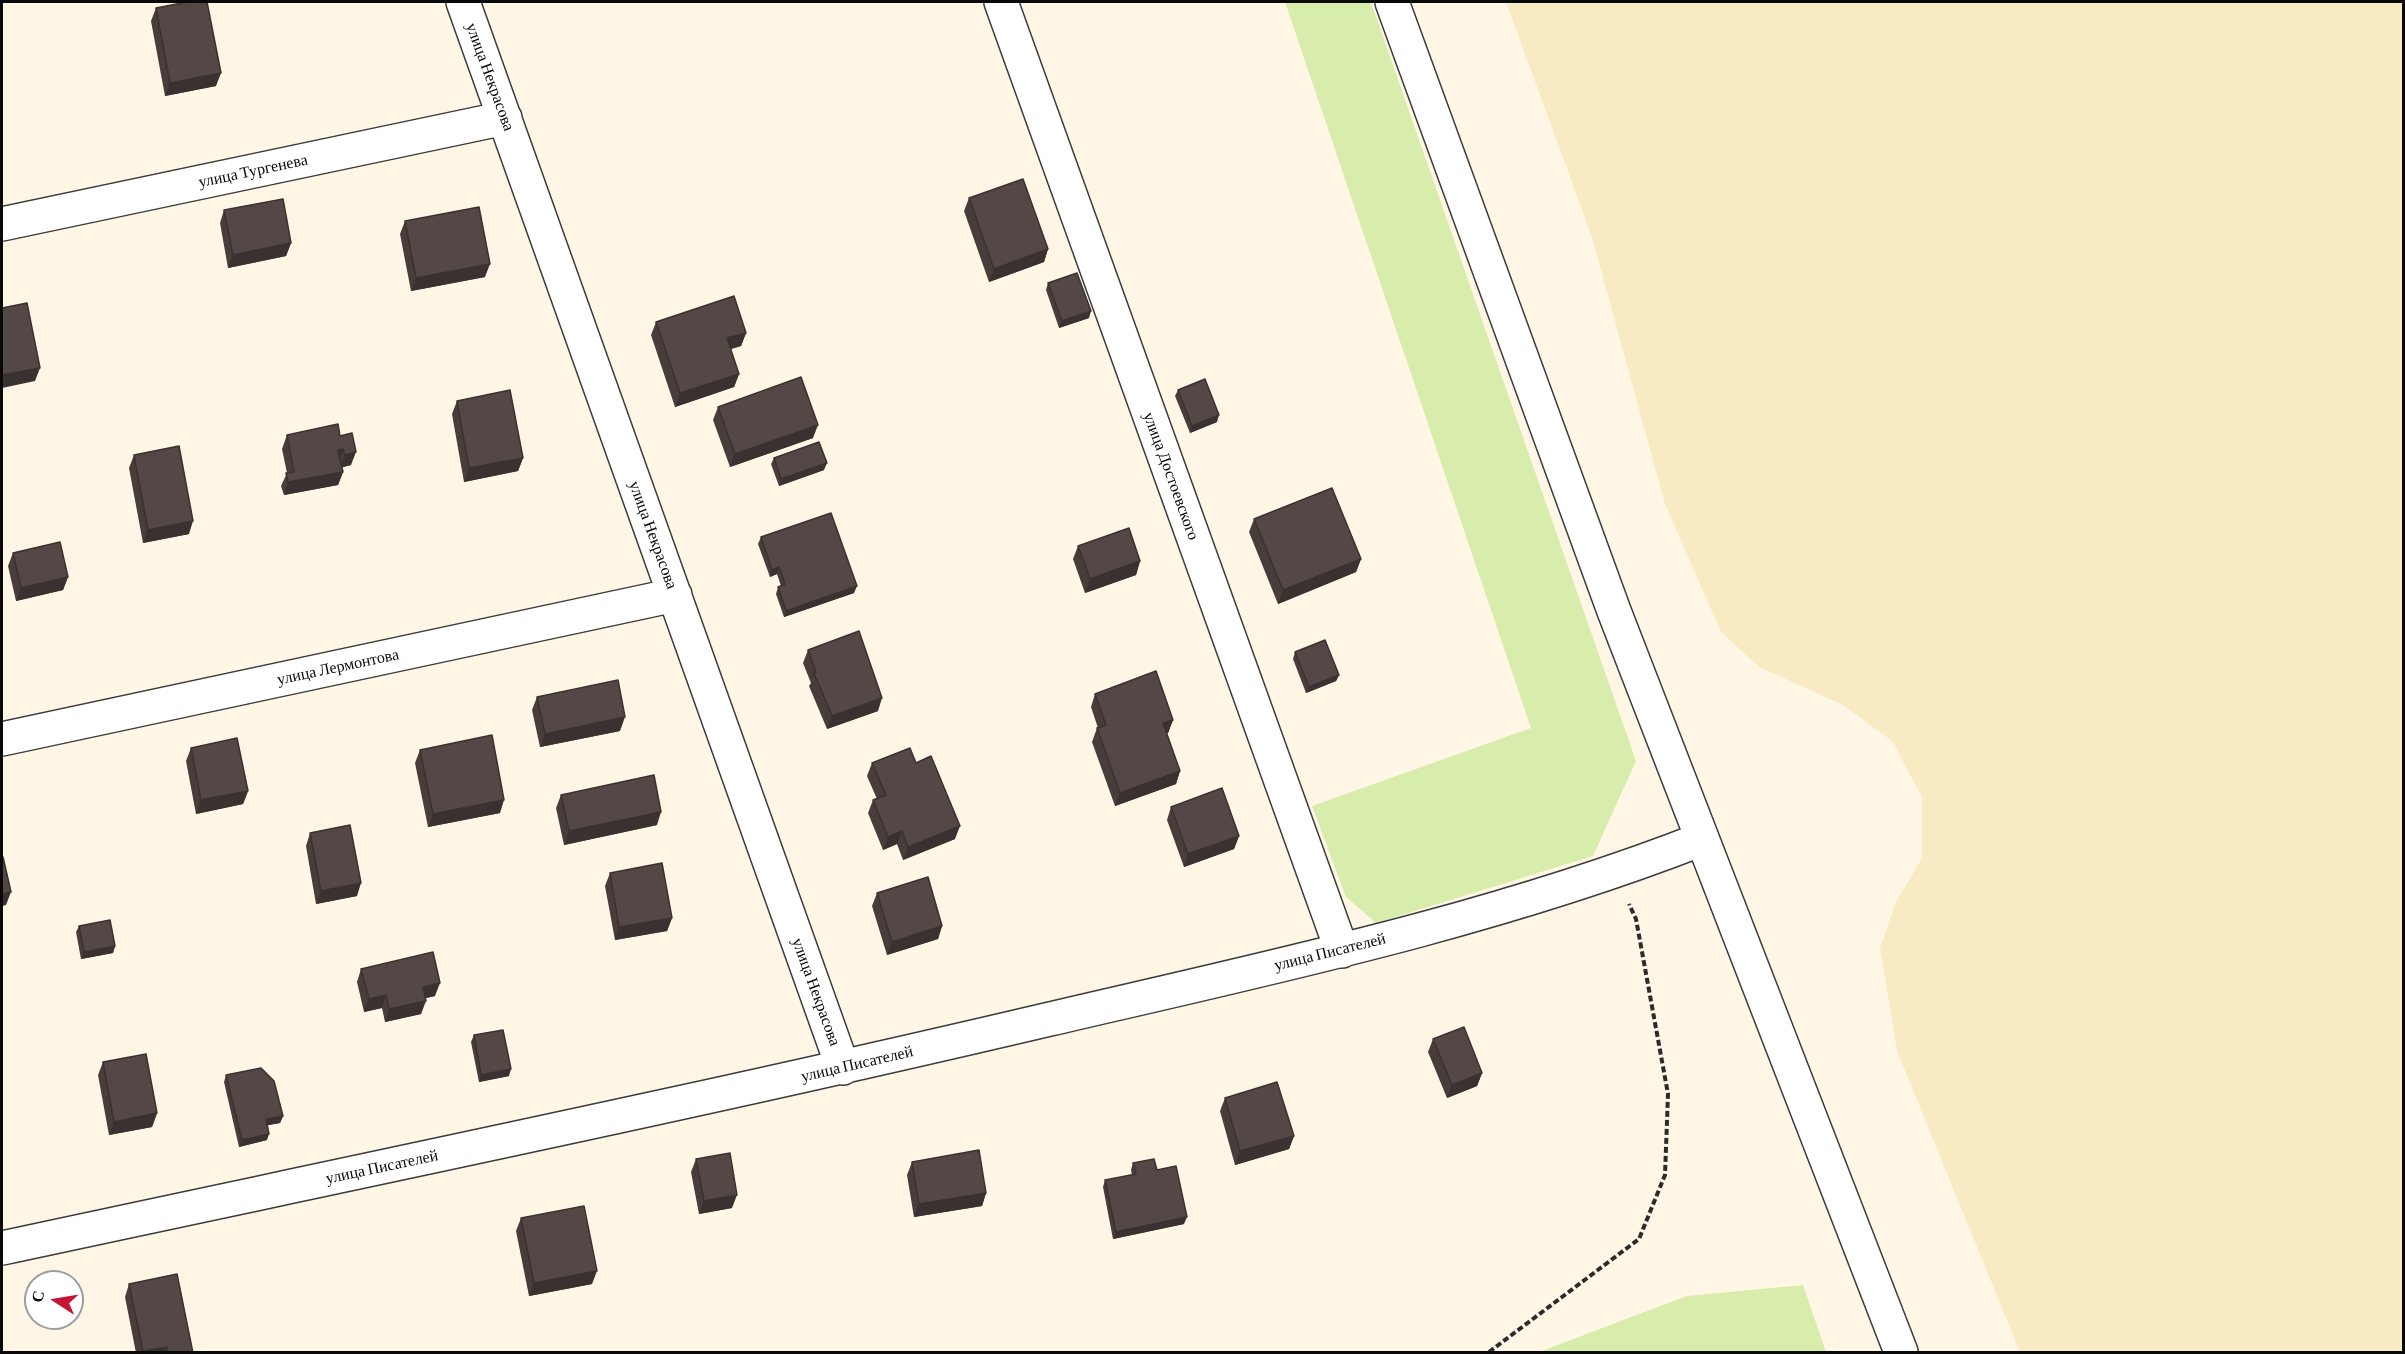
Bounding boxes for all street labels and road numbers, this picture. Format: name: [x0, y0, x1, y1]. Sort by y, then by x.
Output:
street label: улица Некрасова: [462, 20, 518, 134]
street label: улица Тургенева: [197, 150, 309, 192]
street label: улица Достоевского: [1139, 409, 1203, 543]
street label: улица Некрасова: [625, 478, 681, 592]
street label: улица Лермонтова: [275, 645, 401, 689]
street label: улица Писателей: [1272, 929, 1388, 975]
street label: улица Некрасова: [788, 935, 844, 1049]
street label: улица Писателей: [799, 1042, 915, 1086]
street label: улица Писателей: [324, 1146, 440, 1188]

